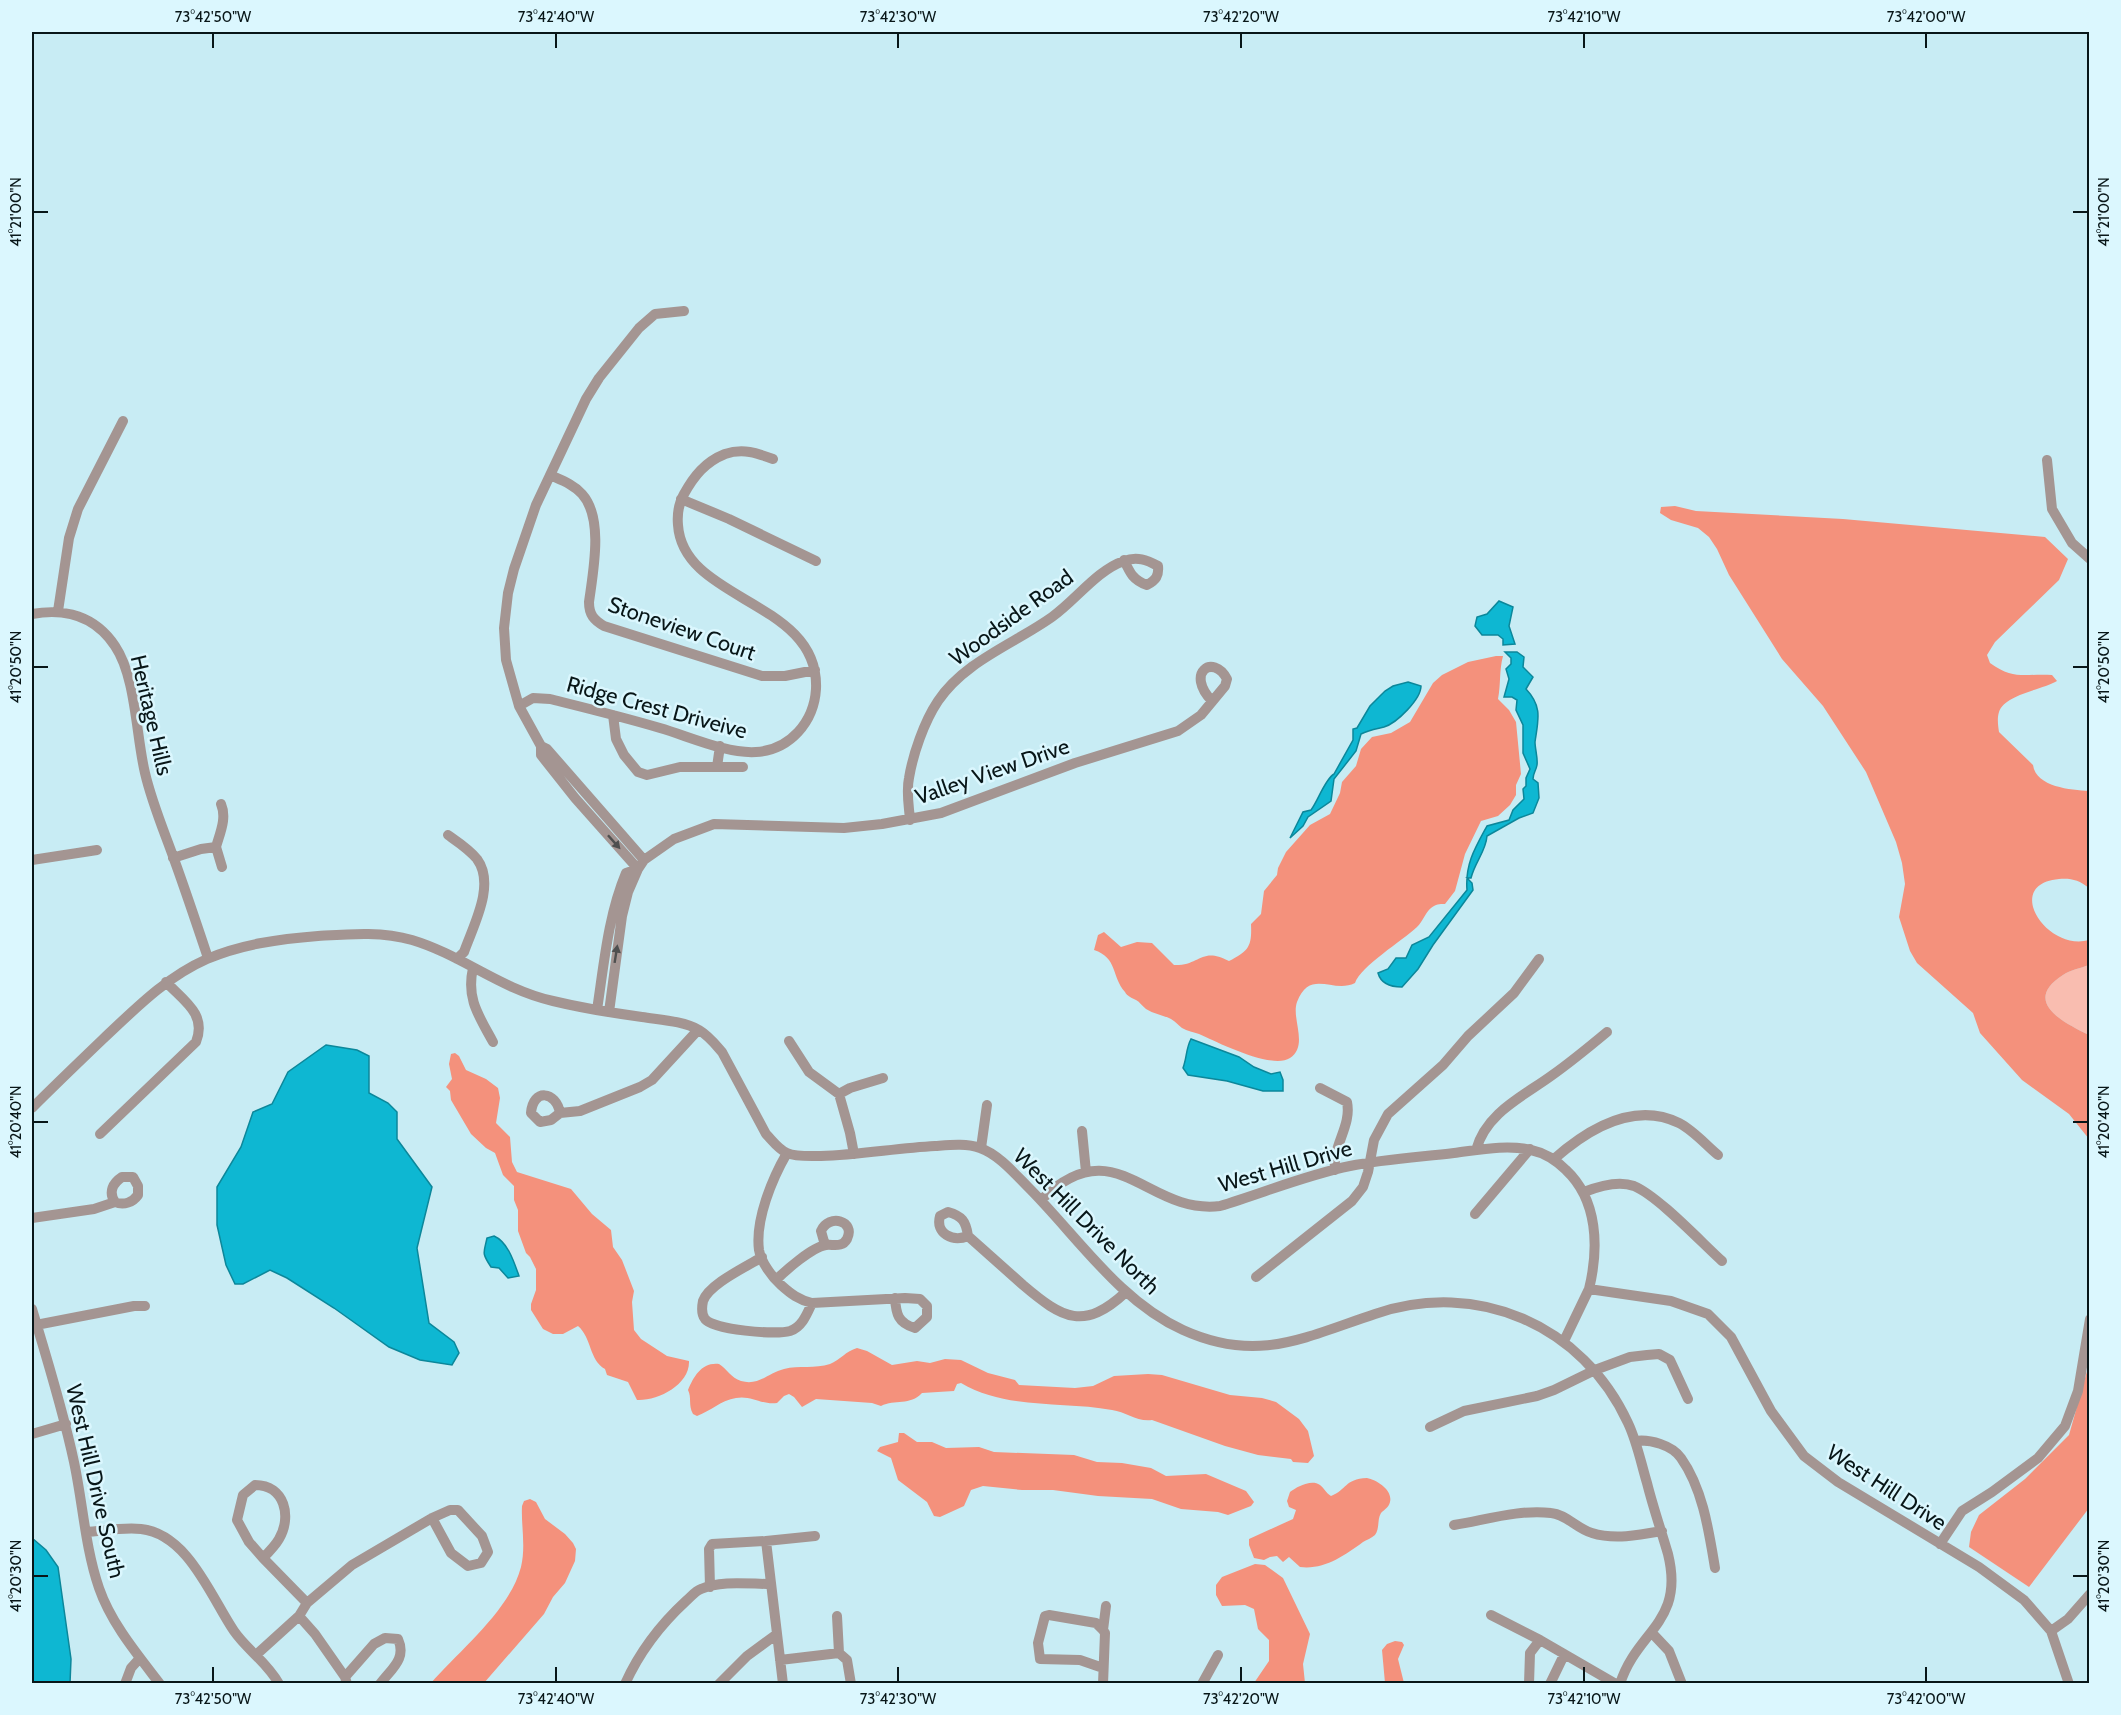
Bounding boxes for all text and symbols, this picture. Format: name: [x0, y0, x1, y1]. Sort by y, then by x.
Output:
text: 73°42'50"W: [175, 8, 252, 26]
text: 73°42'40"W: [518, 8, 595, 26]
text: 73°42'30"W: [860, 8, 937, 26]
text: 73°42'20"W: [1203, 8, 1280, 26]
text: 73°42'10"W: [1547, 8, 1621, 26]
text: 73°42'00"W: [1887, 8, 1966, 26]
text: 41°21'00"N: [7, 177, 25, 247]
text: 41°21'00"N: [2095, 177, 2113, 247]
street label: Woodside Road: [944, 563, 1078, 671]
street label: Stoneview Court: [604, 591, 760, 667]
text: 41°20'50"N: [7, 631, 25, 703]
text: 41°20'50"N: [2095, 631, 2113, 703]
street label: Heritage Hills: [125, 652, 178, 778]
street label: Ridge Crest Driveive: [564, 670, 750, 745]
street label: Valley View Drive: [912, 732, 1073, 810]
one-way arrow: [606, 834, 620, 848]
one-way arrow: [612, 944, 621, 963]
text: 41°20'40"N: [7, 1085, 25, 1159]
text: 41°20'40"N: [2095, 1085, 2113, 1159]
street label: West Hill Drive: [1215, 1135, 1355, 1198]
street label: West Hill Drive North: [1008, 1143, 1165, 1300]
street label: West Hill Drive South: [60, 1382, 131, 1581]
street label: West Hill Drive: [1822, 1439, 1952, 1536]
text: 41°20'30"N: [7, 1540, 25, 1612]
text: 41°20'30"N: [2095, 1540, 2113, 1612]
text: 73°42'50"W: [175, 1690, 252, 1708]
text: 73°42'40"W: [518, 1690, 595, 1708]
text: 73°42'30"W: [860, 1690, 937, 1708]
text: 73°42'20"W: [1203, 1690, 1280, 1708]
text: 73°42'10"W: [1547, 1690, 1621, 1708]
text: 73°42'00"W: [1887, 1690, 1966, 1708]

